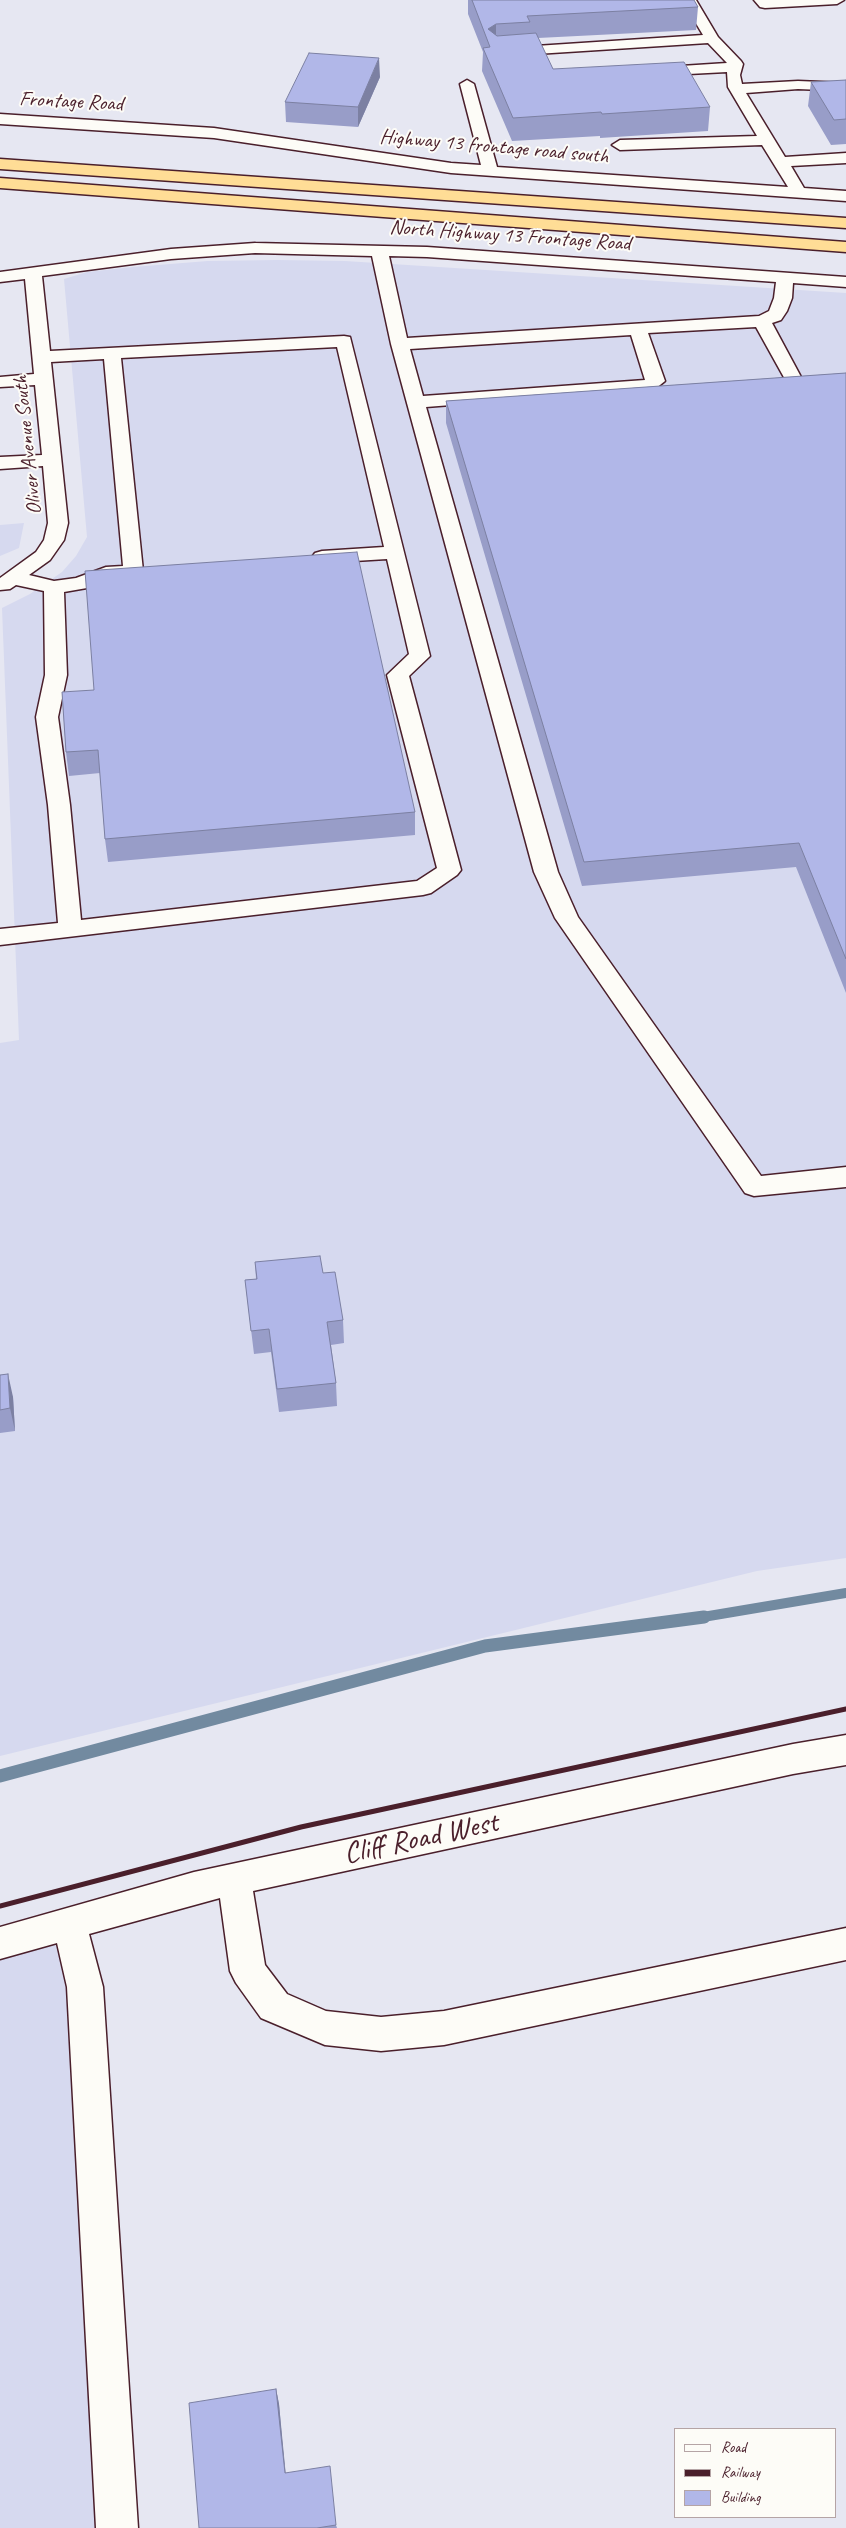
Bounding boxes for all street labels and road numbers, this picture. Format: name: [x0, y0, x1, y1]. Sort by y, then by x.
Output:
street label: Frontage Road: [19, 87, 123, 117]
street label: Highway 13 frontage road south: [379, 124, 609, 170]
street label: North Highway 13 Frontage Road: [389, 215, 631, 257]
street label: Oliver Avenue South: [8, 374, 48, 516]
street label: Cliff Road West: [341, 1805, 501, 1873]

